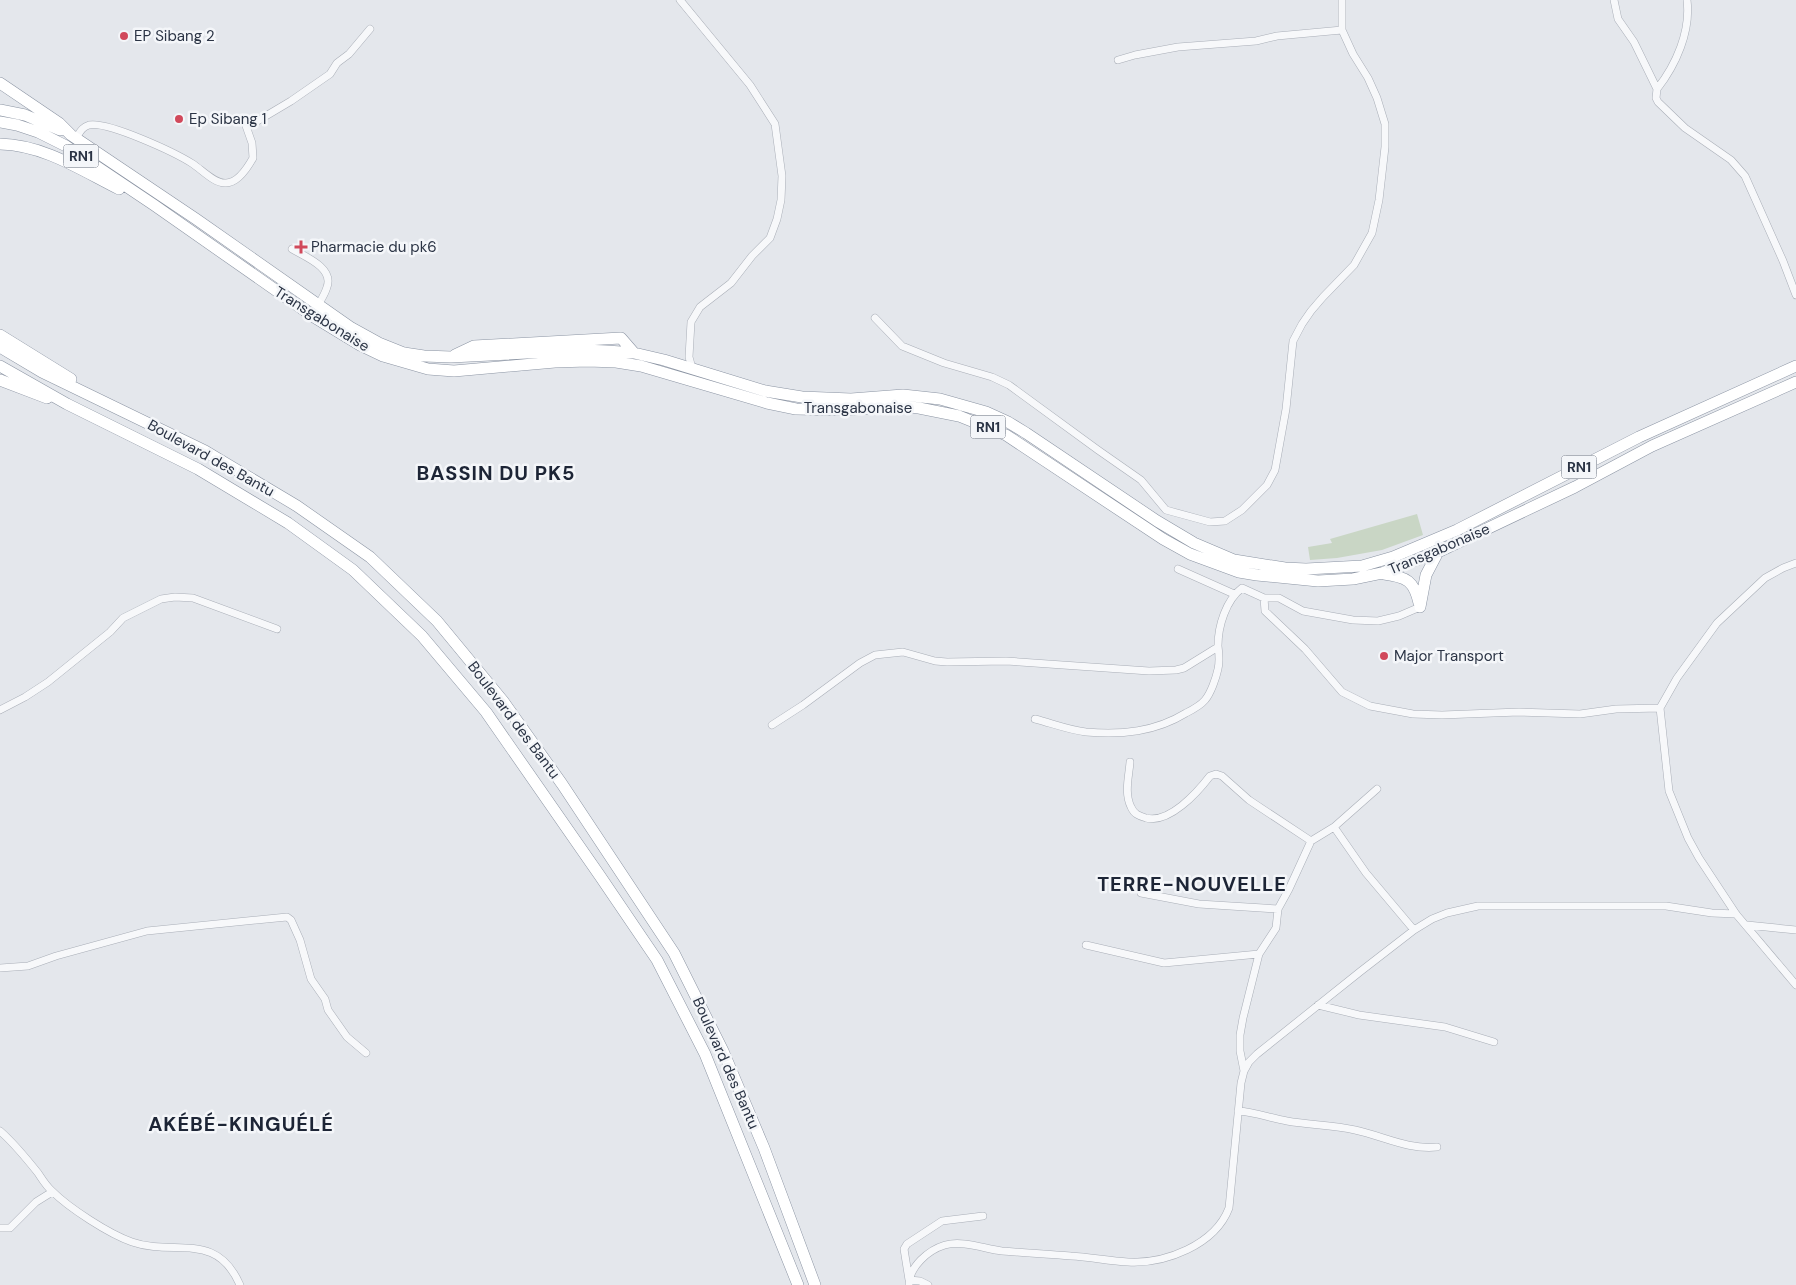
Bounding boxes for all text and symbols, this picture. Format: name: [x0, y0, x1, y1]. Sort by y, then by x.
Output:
place label: EP Sibang 2: [134, 26, 215, 46]
marker: EP Sibang 2: [118, 30, 130, 42]
place label: Ep Sibang 1: [189, 109, 266, 129]
marker: Ep Sibang 1: [173, 113, 185, 125]
road number: RN1: [64, 144, 98, 168]
place label: Pharmacie du pk6: [311, 237, 437, 257]
marker: Pharmacie du pk6: [295, 241, 307, 253]
street label: Transgabonaise: [271, 282, 373, 356]
street label: Transgabonaise: [804, 398, 912, 418]
street label: Boulevard des Bantu: [144, 415, 278, 501]
road number: RN1: [970, 416, 1006, 438]
road number: RN1: [1562, 456, 1596, 478]
district label: BASSIN DU PK5: [416, 460, 576, 486]
street label: Transgabonaise: [1385, 519, 1493, 579]
place label: Major Transport: [1394, 646, 1504, 666]
marker: Major Transport: [1378, 650, 1390, 662]
street label: Boulevard des Bantu: [463, 657, 565, 783]
district label: TERRE-NOUVELLE: [1097, 871, 1287, 897]
street label: Boulevard des Bantu: [688, 994, 764, 1132]
district label: AKÉBÉ-KINGUÉLÉ: [148, 1111, 334, 1137]

